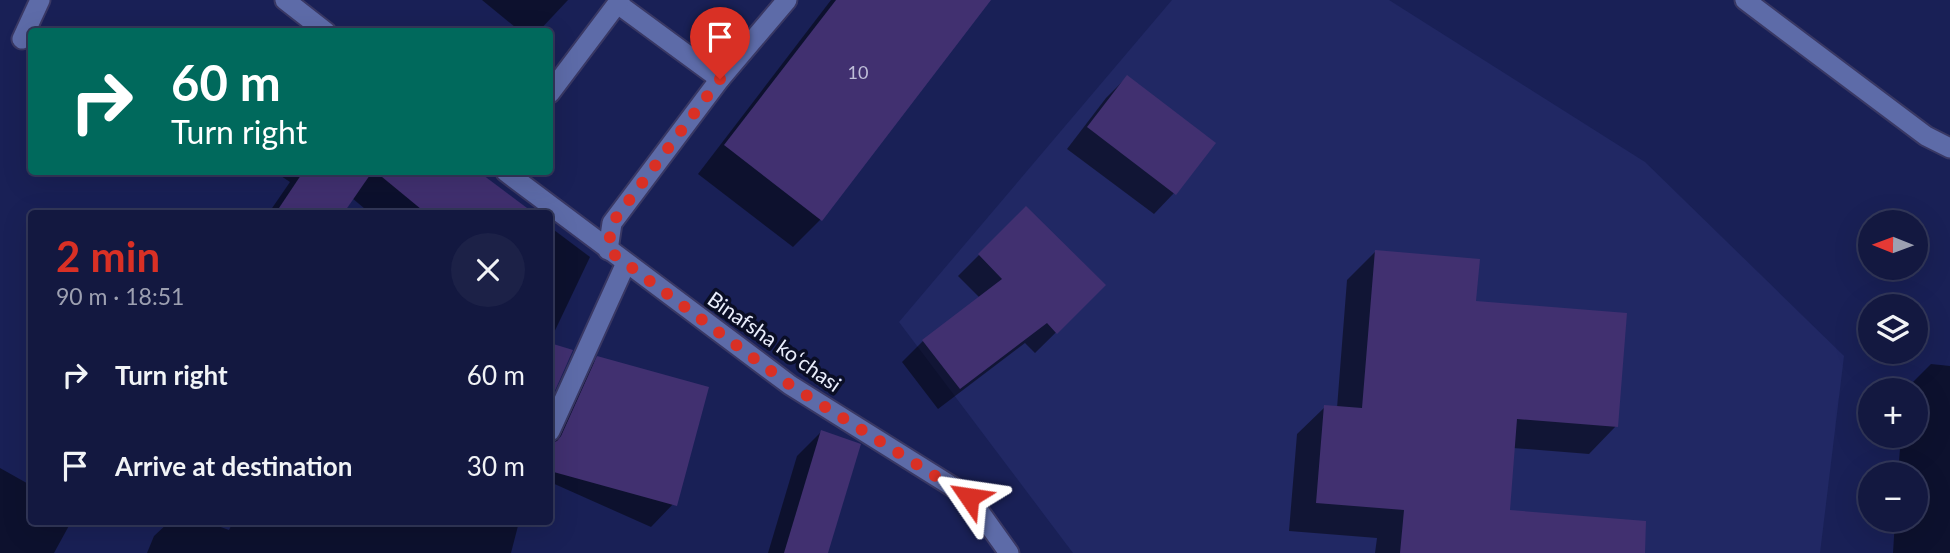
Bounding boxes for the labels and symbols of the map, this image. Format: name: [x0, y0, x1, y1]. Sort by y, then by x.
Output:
pin: [690, 7, 750, 79]
house number: 10: [848, 61, 868, 83]
north arrow: [1858, 210, 1928, 280]
street label: Binafsha koʻchasi: [703, 285, 846, 396]
position arrow: [932, 460, 1006, 534]

